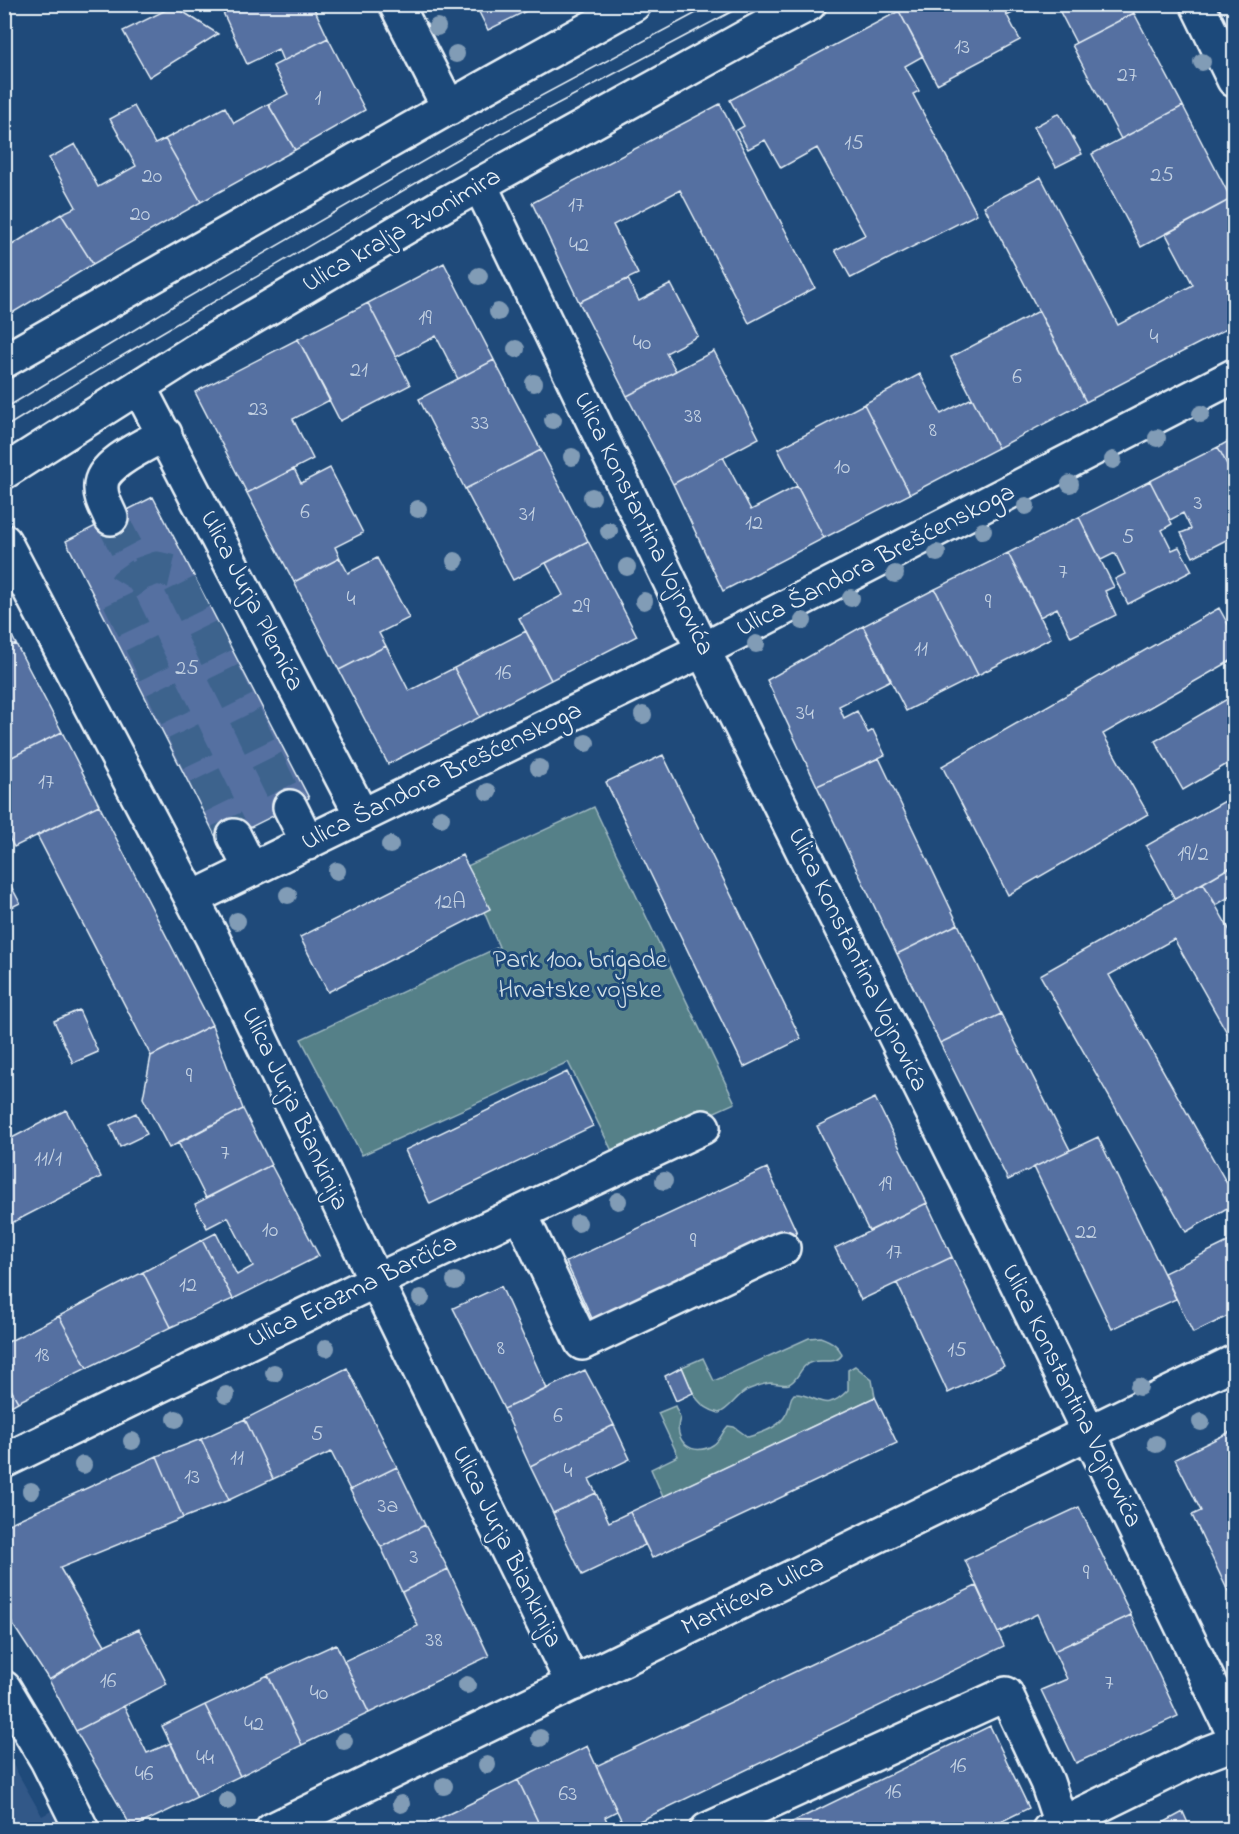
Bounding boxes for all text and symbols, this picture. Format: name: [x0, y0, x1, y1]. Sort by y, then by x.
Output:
house number: 13: [954, 32, 970, 64]
house number: 27: [1117, 60, 1137, 92]
house number: 1: [315, 83, 322, 115]
house number: 15: [844, 128, 864, 160]
street label: Ulica kralja Zvonimira: [296, 159, 508, 303]
house number: 25: [1150, 160, 1174, 192]
house number: 20: [142, 161, 162, 193]
house number: 17: [568, 190, 584, 222]
house number: 20: [130, 199, 150, 231]
house number: 42: [569, 230, 589, 262]
house number: 19: [418, 303, 432, 335]
house number: 4: [1149, 322, 1159, 354]
house number: 40: [633, 328, 651, 360]
house number: 21: [350, 355, 368, 387]
house number: 6: [1012, 362, 1022, 394]
street label: Ulica Konstantina Vojnovića: [563, 386, 723, 662]
house number: 23: [248, 394, 268, 426]
house number: 38: [684, 401, 702, 433]
house number: 33: [471, 408, 489, 440]
house number: 8: [929, 415, 937, 447]
house number: 10: [834, 452, 850, 484]
street label: Ulica Šandora Brešćenskoga: [730, 474, 1022, 648]
house number: 3: [1193, 488, 1203, 520]
house number: 6: [300, 497, 310, 529]
house number: 31: [519, 499, 535, 531]
street label: Ulica Jurja Plemića: [189, 504, 313, 698]
house number: 12: [745, 508, 763, 540]
house number: 5: [1122, 522, 1134, 554]
house number: 7: [1058, 557, 1068, 589]
house number: 4: [346, 584, 356, 616]
house number: 9: [985, 587, 992, 619]
house number: 29: [572, 591, 590, 623]
house number: 11: [914, 634, 928, 666]
house number: 25: [175, 653, 199, 685]
house number: 16: [495, 658, 512, 690]
street label: Ulica Šandora Brešćenskoga: [295, 692, 589, 862]
house number: 34: [796, 698, 814, 730]
house number: 17: [38, 767, 54, 799]
street label: Ulica Konstantina Vojnovića: [777, 822, 937, 1098]
house number: 19/2: [1177, 839, 1209, 871]
house number: 12A: [434, 887, 466, 919]
park label: Park 100. brigade Hrvatske vojske: [493, 942, 668, 1010]
street label: Ulica Jurja Biankinija: [230, 1001, 358, 1217]
house number: 9: [186, 1061, 193, 1093]
house number: 7: [220, 1138, 230, 1170]
house number: 11/1: [34, 1144, 62, 1176]
house number: 19: [878, 1169, 892, 1201]
house number: 10: [262, 1215, 278, 1247]
house number: 22: [1075, 1217, 1097, 1249]
street label: Ulica Erazma Barčića: [242, 1225, 464, 1359]
house number: 9: [690, 1226, 697, 1258]
house number: 17: [886, 1237, 902, 1269]
street label: Ulica Konstantina Vojnovića: [991, 1258, 1151, 1534]
house number: 12: [179, 1270, 197, 1302]
house number: 8: [497, 1333, 505, 1365]
house number: 15: [947, 1335, 967, 1367]
house number: 18: [34, 1340, 50, 1372]
house number: 6: [553, 1401, 563, 1433]
house number: 5: [311, 1419, 323, 1451]
street label: Ulica Jurja Biankinija: [441, 1439, 571, 1655]
house number: 11: [230, 1443, 244, 1475]
house number: 4: [563, 1456, 573, 1488]
house number: 13: [184, 1462, 200, 1494]
house number: 3a: [378, 1491, 398, 1523]
house number: 3: [409, 1542, 419, 1574]
street label: Martićeva ulica: [675, 1545, 831, 1647]
house number: 9: [1083, 1558, 1090, 1590]
house number: 38: [425, 1625, 443, 1657]
house number: 16: [100, 1666, 117, 1698]
house number: 7: [1104, 1668, 1114, 1700]
house number: 40: [310, 1678, 328, 1710]
house number: 42: [244, 1709, 264, 1741]
house number: 44: [196, 1743, 214, 1775]
house number: 16: [950, 1751, 967, 1783]
house number: 46: [135, 1759, 154, 1791]
house number: 16: [885, 1777, 902, 1809]
house number: 63: [559, 1779, 577, 1811]

